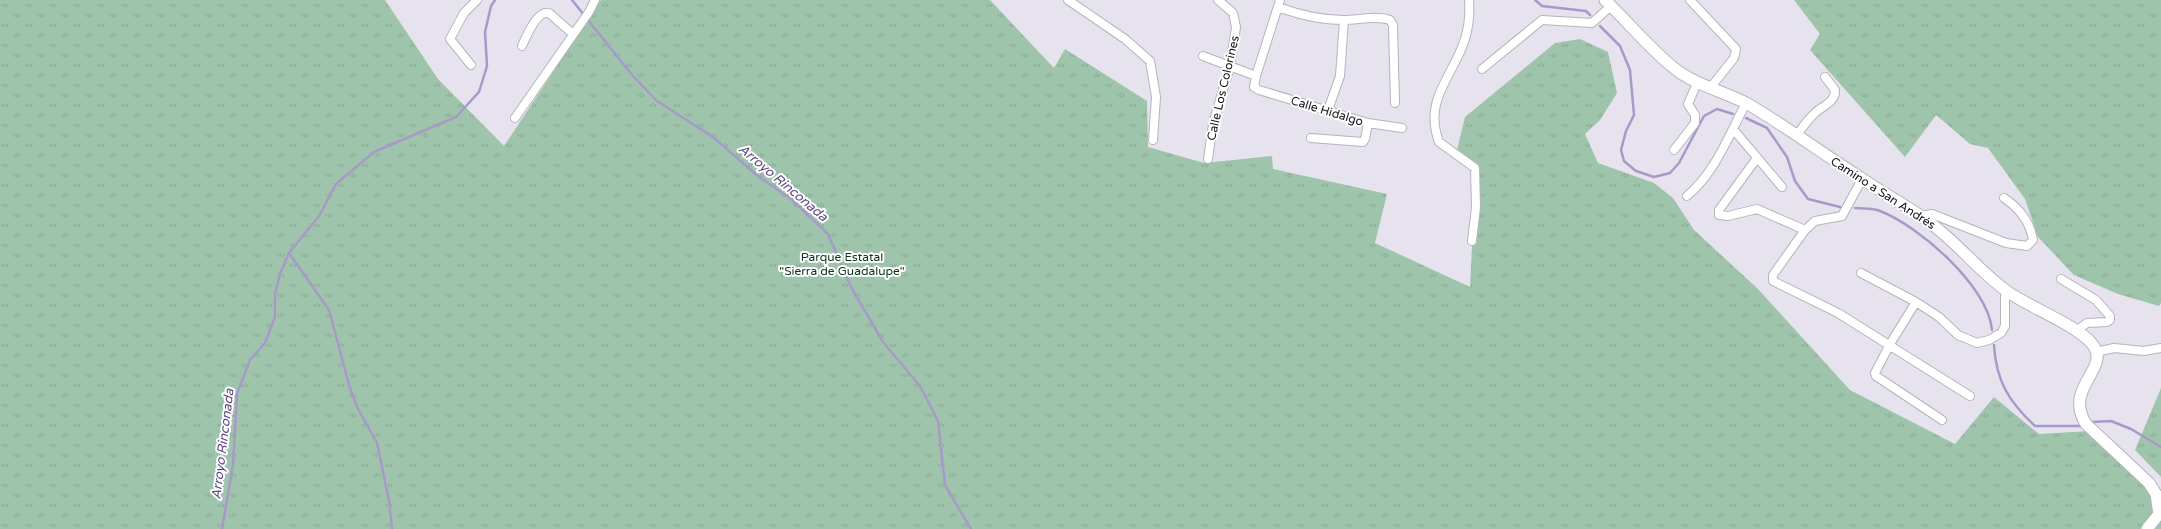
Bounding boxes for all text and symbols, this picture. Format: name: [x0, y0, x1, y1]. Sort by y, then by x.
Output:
street label: Calle Los Colorines: [1204, 34, 1242, 142]
street label: Calle Hidalgo: [1289, 93, 1365, 129]
water label: Arroyo Rinconada: [735, 141, 831, 225]
street label: Camino a San Andrés: [1828, 154, 1938, 232]
park label: Parque Estatal "Sierra de Guadalupe": [779, 250, 905, 278]
water label: Arroyo Rinconada: [208, 387, 238, 500]

